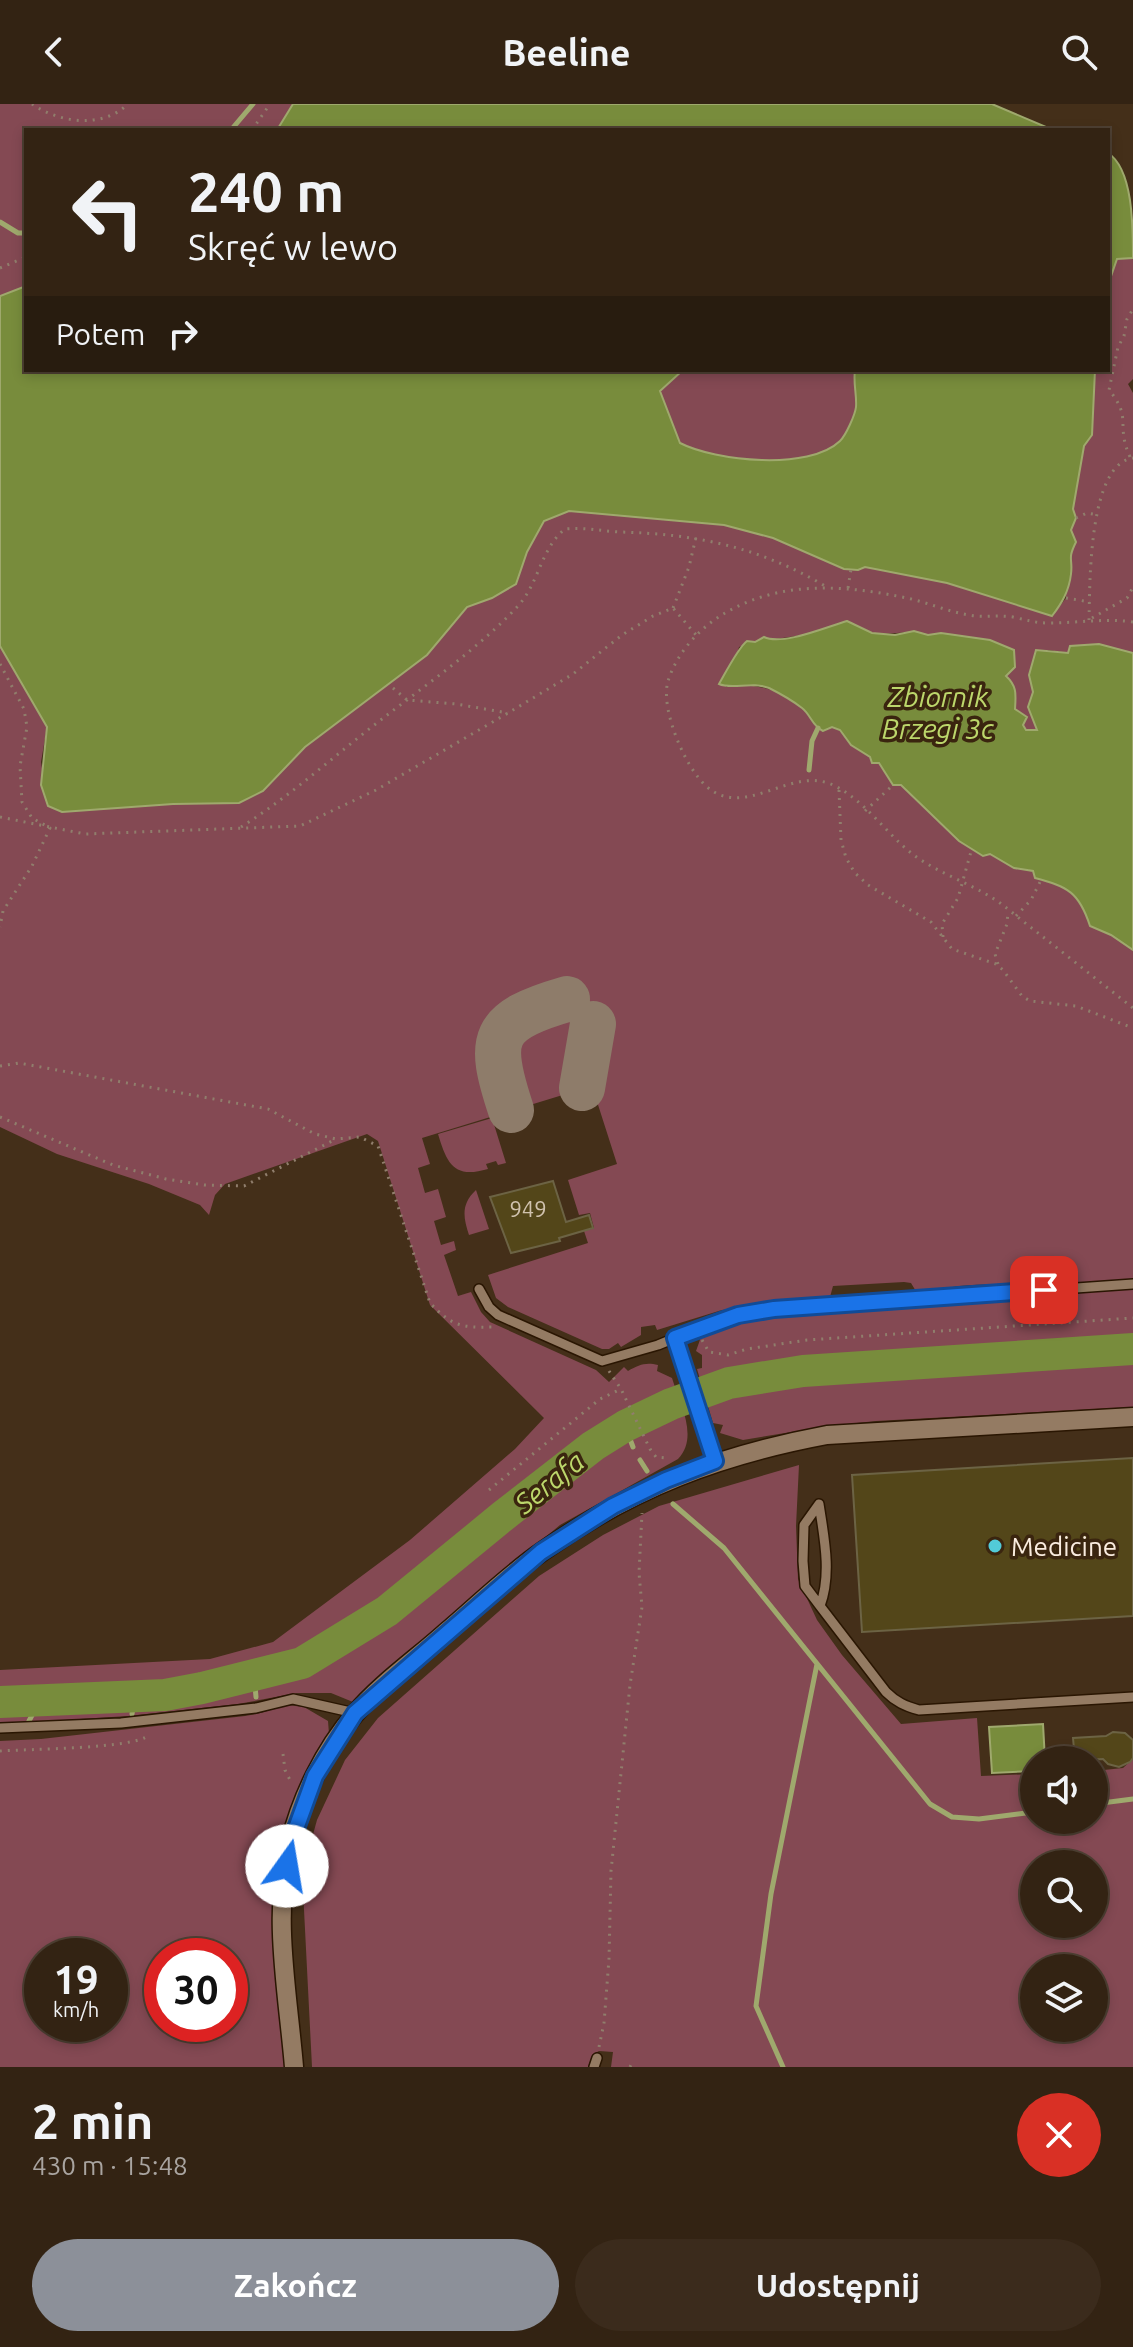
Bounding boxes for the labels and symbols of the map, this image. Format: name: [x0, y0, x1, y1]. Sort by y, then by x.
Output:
water label: Zbiornik Brzegi 3c: [882, 681, 995, 744]
house number: 949: [509, 1196, 547, 1221]
pin: [1010, 1256, 1078, 1324]
water label: Serafa: [508, 1445, 590, 1520]
place label: Medicine: [1011, 1532, 1117, 1561]
marker: Medicine: [986, 1537, 1004, 1555]
position arrow: [245, 1824, 329, 1908]
speed limit sign: 30: [144, 1938, 248, 2042]

